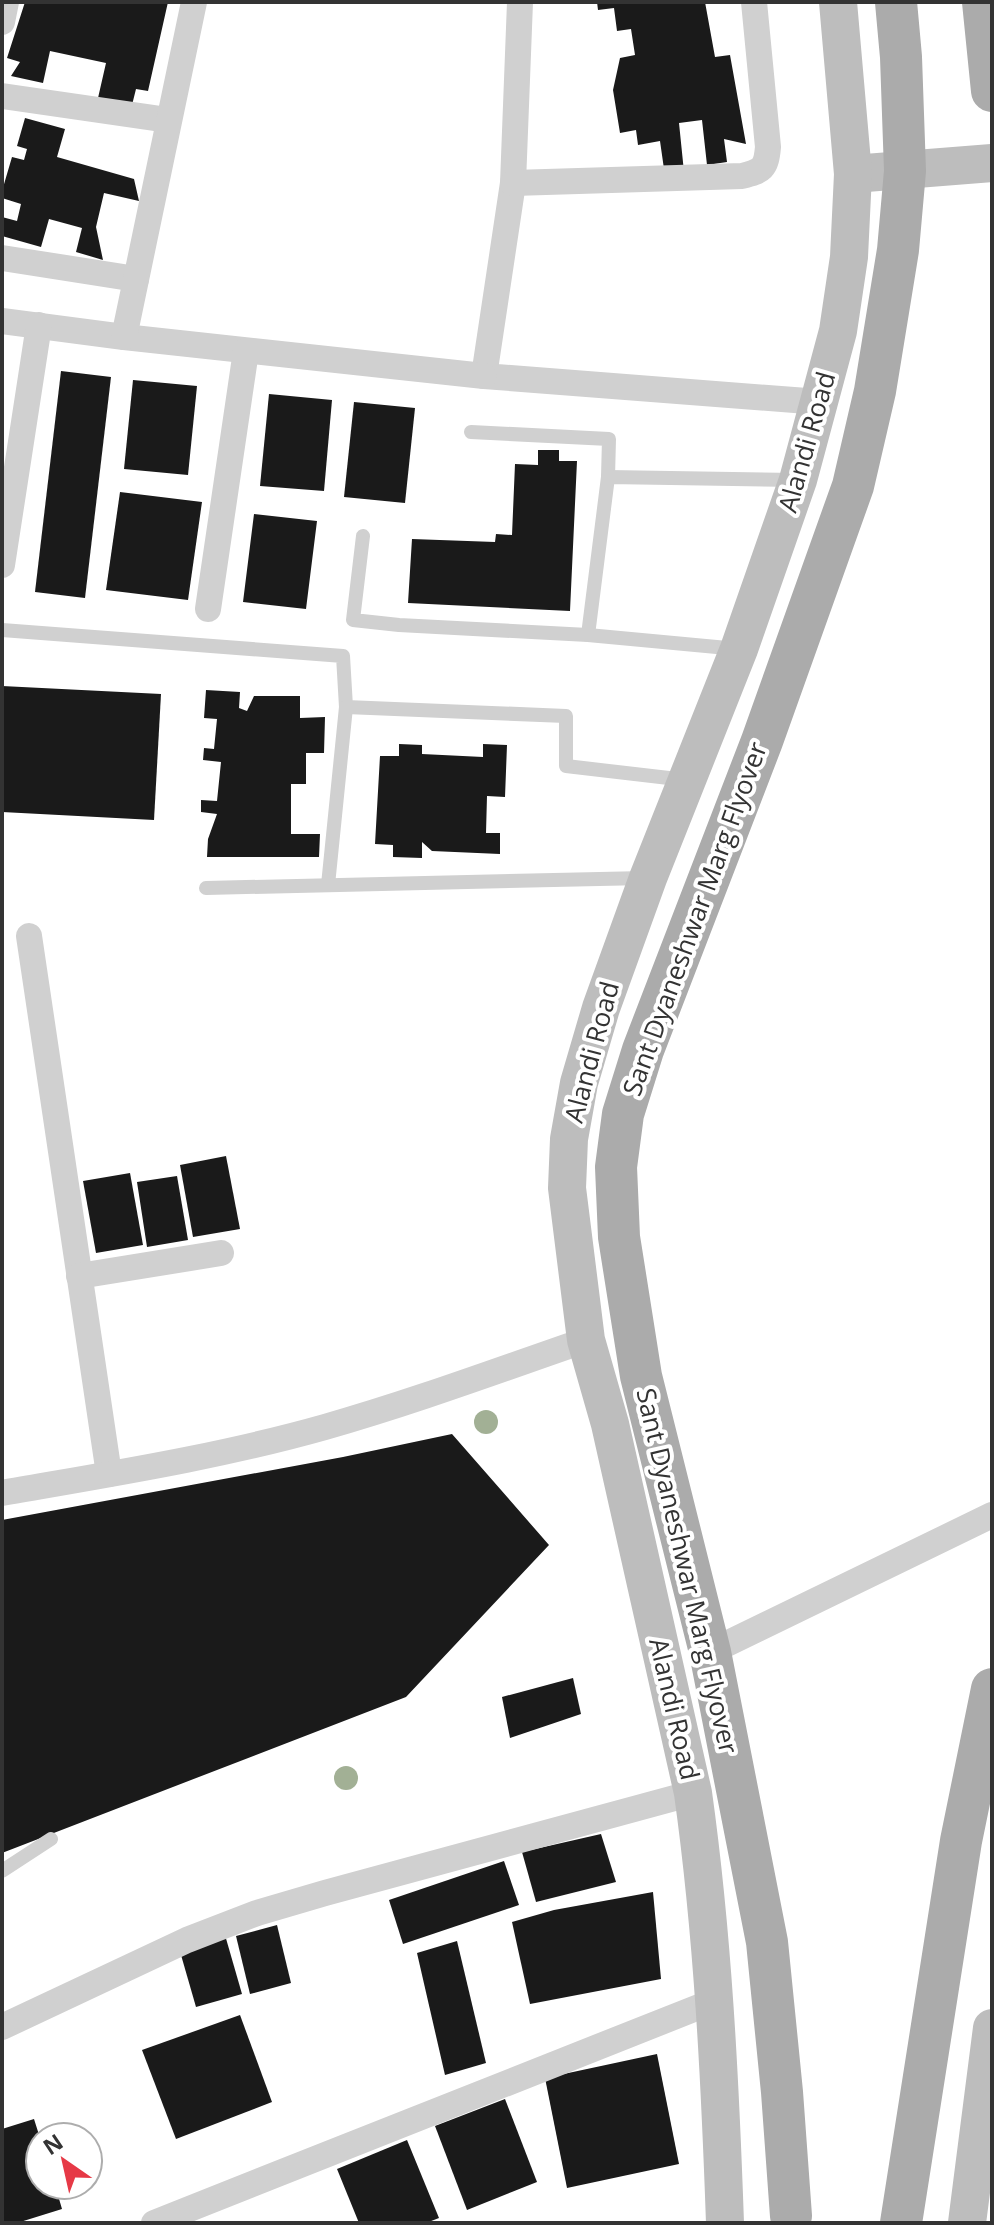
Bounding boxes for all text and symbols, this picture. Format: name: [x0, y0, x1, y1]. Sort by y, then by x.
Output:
street label: Alandi Road: [769, 367, 843, 516]
street label: Sant Dyaneshwar Marg Flyover: [613, 736, 775, 1101]
street label: Alandi Road: [555, 977, 627, 1126]
street label: Sant Dyaneshwar Marg Flyover: [628, 1384, 748, 1757]
street label: Alandi Road: [641, 1634, 709, 1783]
north arrow: [24, 2121, 104, 2201]
text: N: [36, 2126, 68, 2161]

